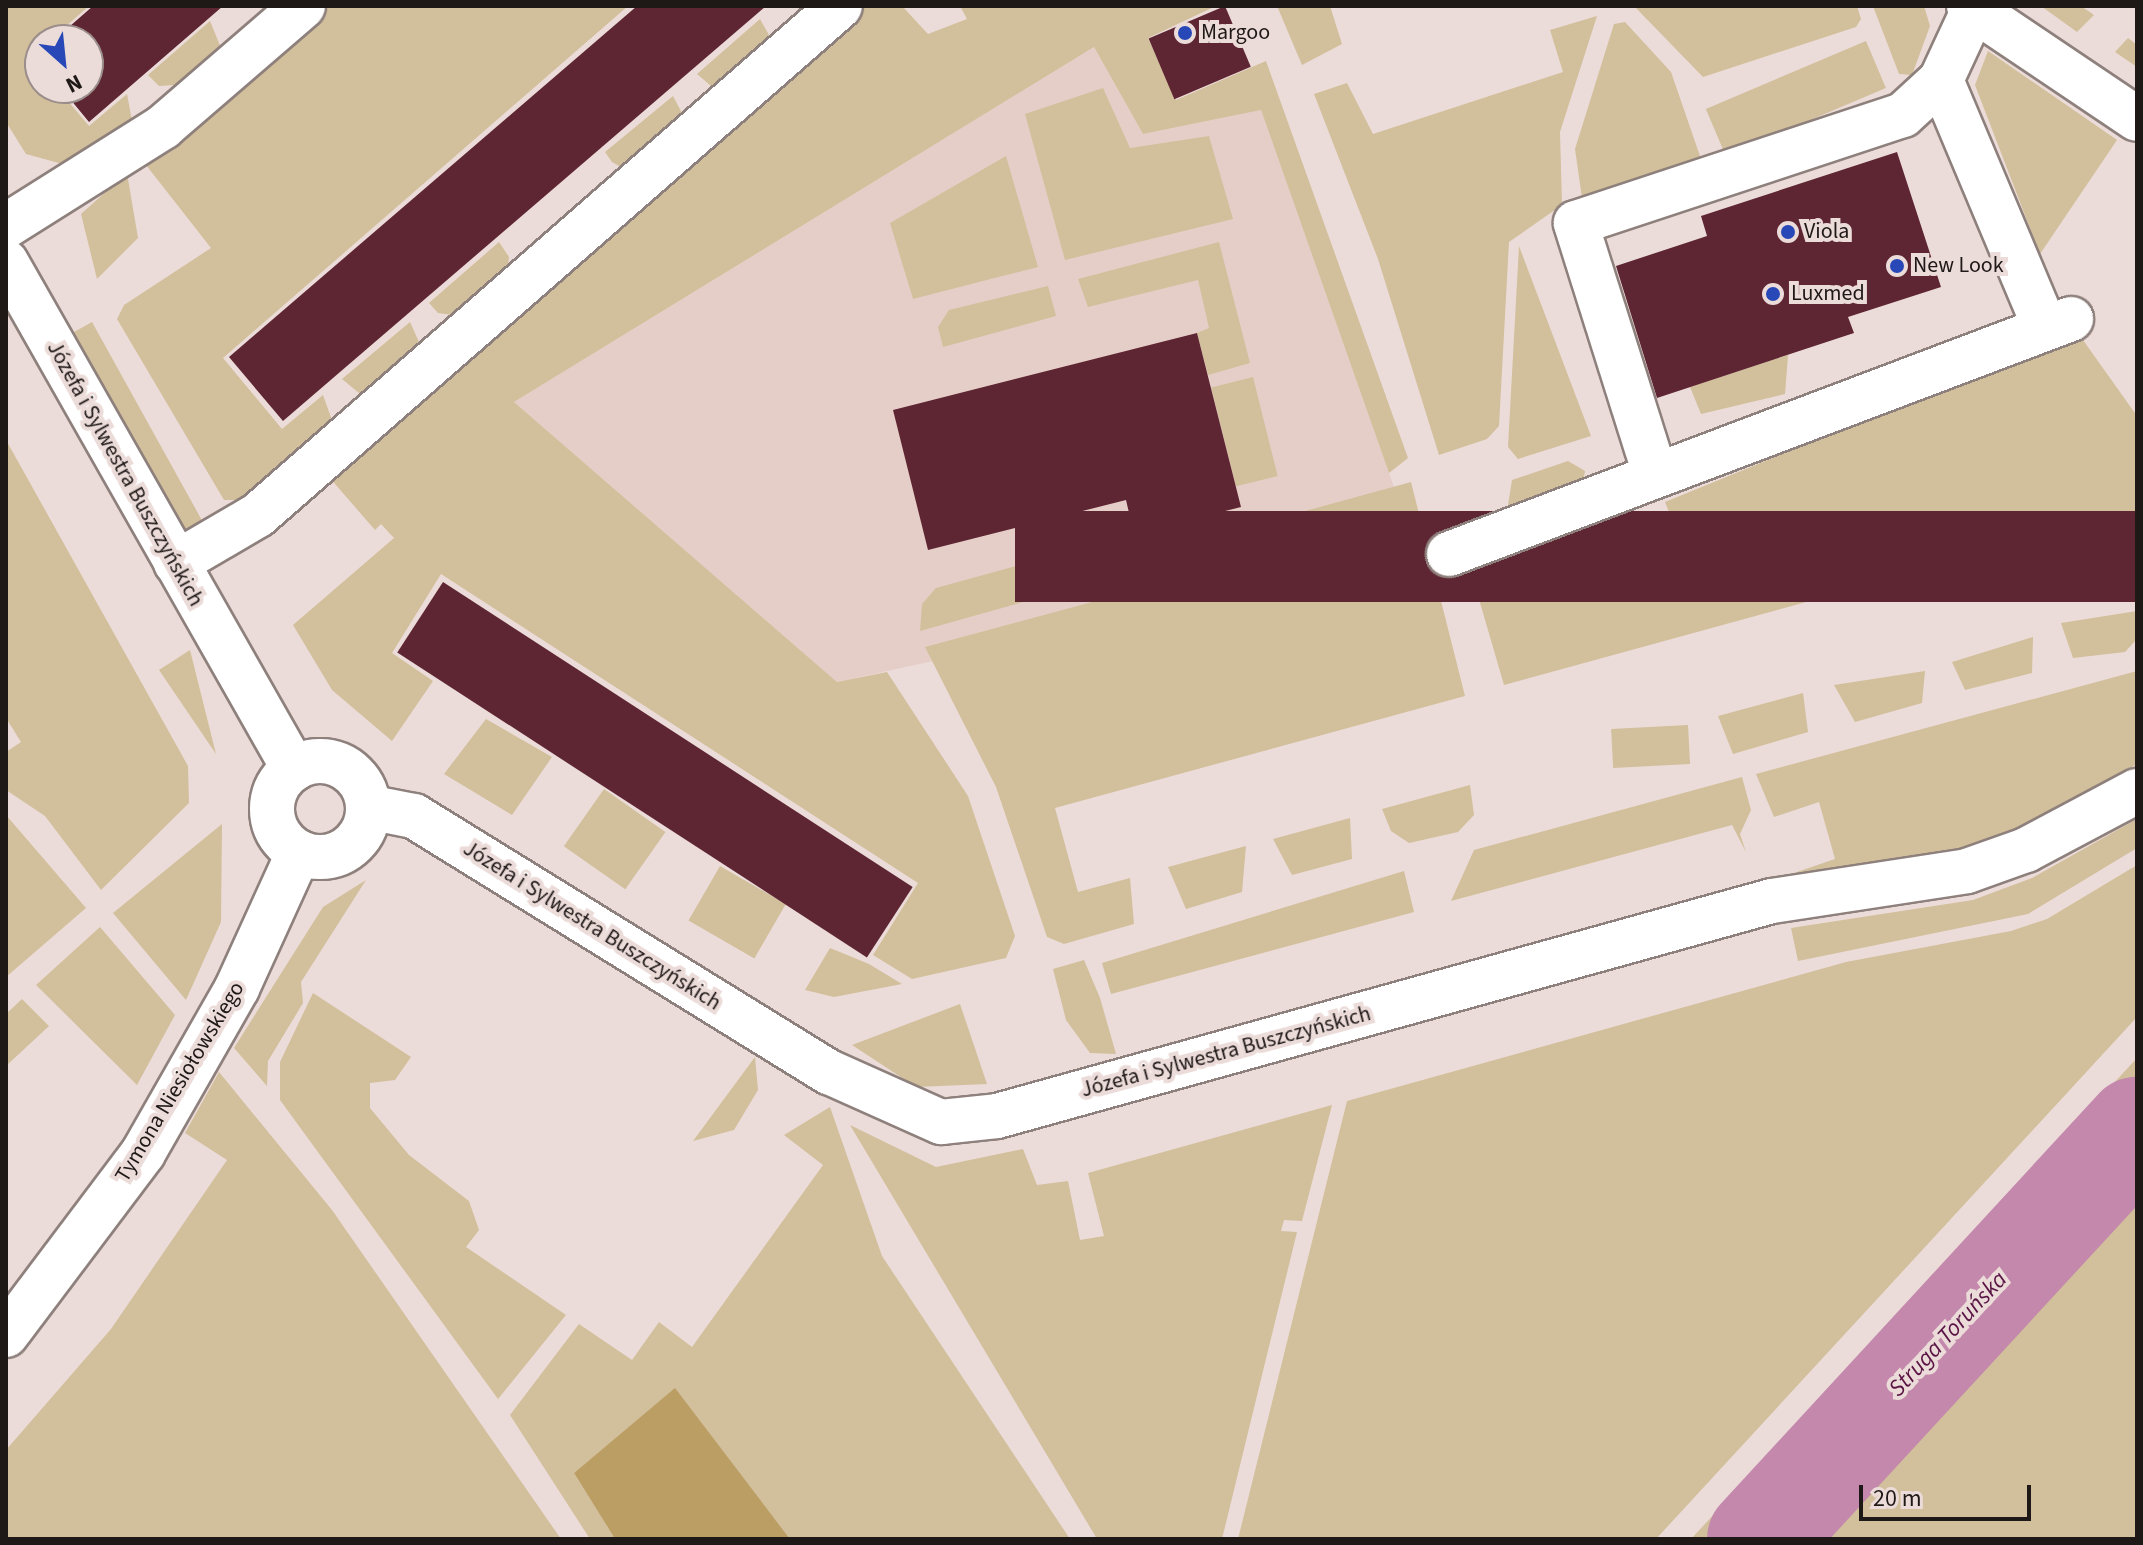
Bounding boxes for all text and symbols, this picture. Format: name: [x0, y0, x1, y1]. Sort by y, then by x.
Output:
place label: Margoo: [1201, 20, 1270, 46]
north arrow: [24, 24, 104, 104]
marker: Margoo: [1176, 24, 1194, 42]
text: N: [60, 66, 88, 101]
place label: Viola: [1804, 219, 1849, 245]
marker: Viola: [1779, 223, 1797, 241]
place label: New Look: [1913, 253, 2004, 279]
marker: New Look: [1888, 257, 1906, 275]
place label: Luxmed: [1791, 281, 1865, 307]
marker: Luxmed: [1762, 283, 1784, 305]
street label: Józefa i Sylwestra Buszczyńskich: [41, 337, 209, 611]
street label: Józefa i Sylwestra Buszczyńskich: [458, 836, 726, 1016]
street label: Tymona Niesiołowskiego: [110, 977, 250, 1187]
street label: Józefa i Sylwestra Buszczyńskich: [1078, 1001, 1374, 1103]
water label: Struga Toruńska: [1883, 1265, 2013, 1403]
scale bar: [1863, 1469, 2035, 1519]
text: 20 m: [1873, 1481, 1922, 1516]

